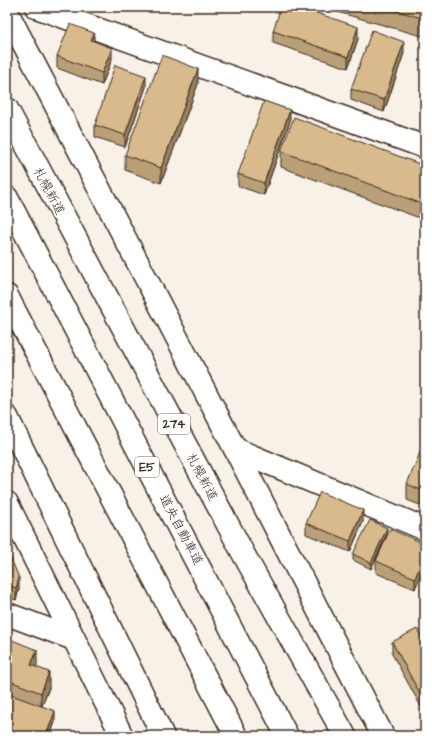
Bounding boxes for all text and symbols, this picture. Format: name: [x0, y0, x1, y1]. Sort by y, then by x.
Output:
street label: 札幌新道: [29, 164, 69, 218]
road number: 274: [158, 414, 190, 434]
street label: 札幌新道: [182, 450, 222, 504]
road number: E5: [135, 457, 159, 477]
street label: 道央自動車道: [155, 491, 207, 569]

